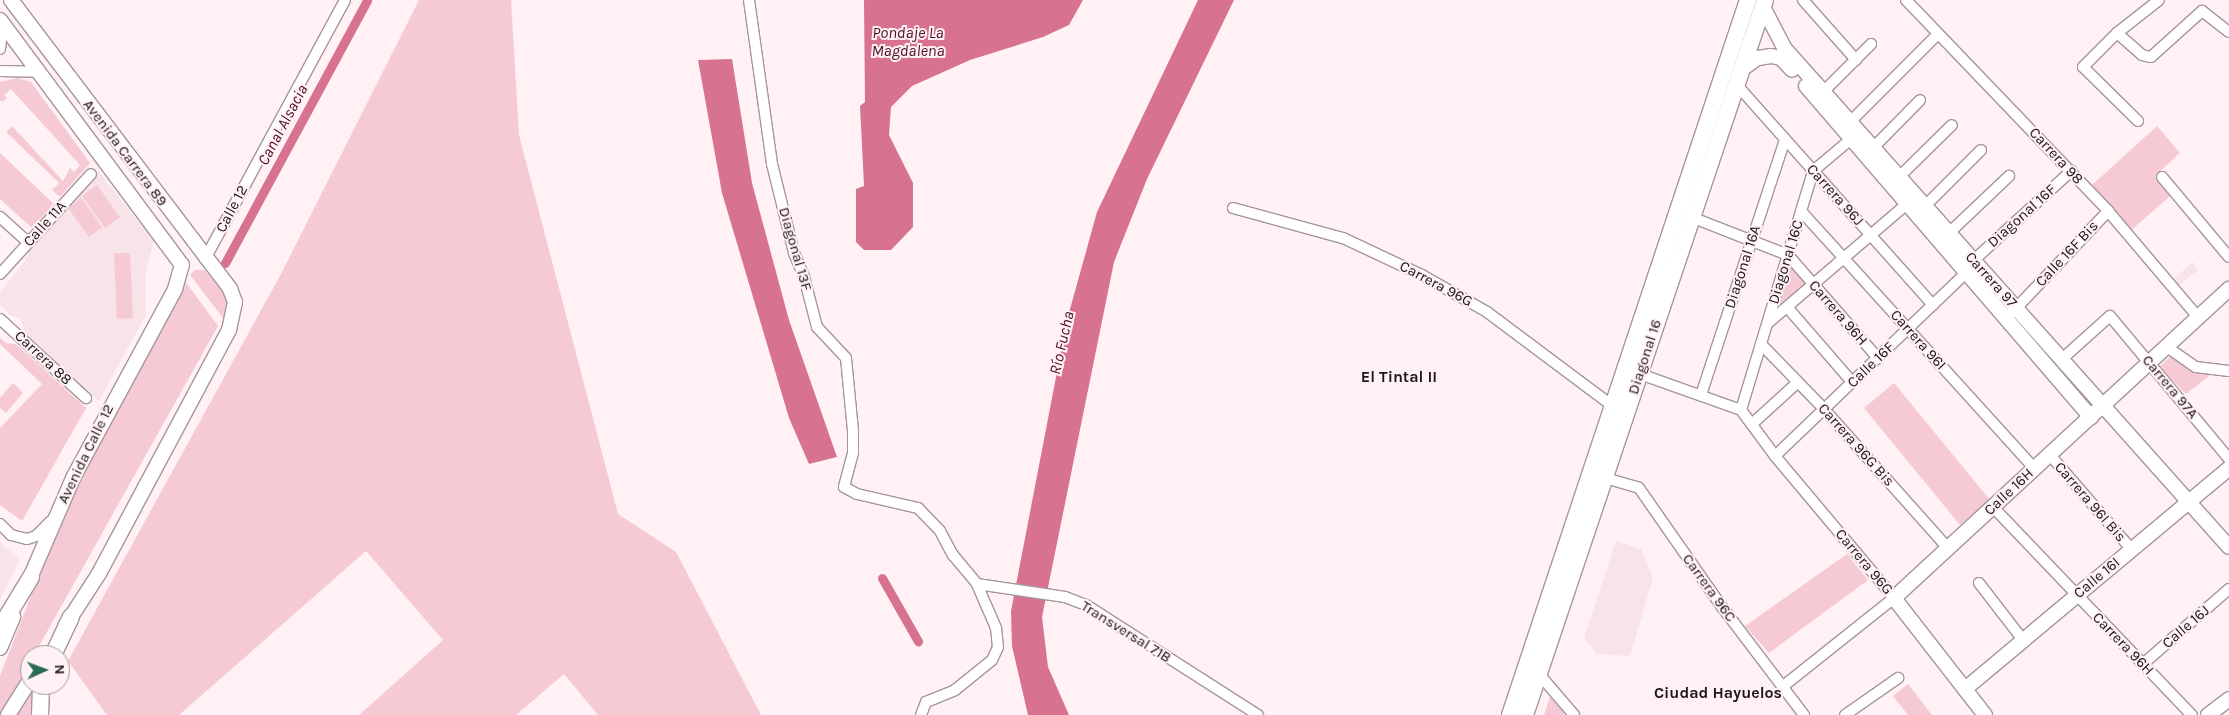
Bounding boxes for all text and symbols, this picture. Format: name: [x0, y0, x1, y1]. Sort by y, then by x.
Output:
water label: Pondaje La Magdalena: [871, 23, 945, 61]
water label: Canal Alsacia: [254, 81, 312, 169]
street label: Avenida Carrera 89: [79, 96, 171, 210]
street label: Carrera 98: [2025, 124, 2087, 188]
street label: Carrera 96J: [1803, 161, 1867, 229]
street label: Diagonal 16F: [1984, 181, 2060, 251]
street label: Calle 12: [212, 182, 252, 236]
street label: Calle 11A: [20, 197, 70, 251]
street label: Diagonal 13F: [774, 205, 816, 293]
street label: Calle 16F Bis: [2032, 217, 2102, 291]
street label: Diagonal 16C: [1765, 218, 1807, 306]
street label: Diagonal 16A: [1721, 223, 1765, 311]
street label: Carrera 97: [1961, 248, 2021, 312]
street label: Carrera 96G: [1396, 257, 1476, 311]
street label: Carrera 96H: [1805, 277, 1871, 349]
street label: Carrera 96I: [1886, 306, 1950, 374]
water label: Río Fucha: [1045, 309, 1079, 377]
street label: Diagonal 16: [1624, 317, 1666, 397]
street label: Carrera 88: [11, 327, 75, 389]
street label: Calle 16F: [1844, 338, 1898, 392]
street label: Carrera 97A: [2138, 351, 2202, 423]
district label: El Tintal II: [1361, 367, 1437, 387]
street label: Carrera 96G Bis: [1814, 400, 1898, 490]
street label: Avenida Calle 12: [54, 401, 118, 507]
street label: Carrera 96I Bis: [2050, 458, 2130, 546]
street label: Calle 16H: [1981, 465, 2037, 519]
street label: Carrera 96G: [1831, 526, 1897, 598]
street label: Carrera 96C: [1678, 550, 1740, 626]
street label: Calle 16I: [2070, 553, 2124, 603]
street label: Transversal 71B: [1078, 597, 1174, 667]
street label: Calle 16J: [2159, 602, 2213, 652]
street label: Carrera 96H: [2089, 609, 2157, 679]
north arrow: [20, 645, 70, 695]
text: N: [51, 664, 68, 675]
district label: Ciudad Hayuelos: [1654, 683, 1782, 703]

